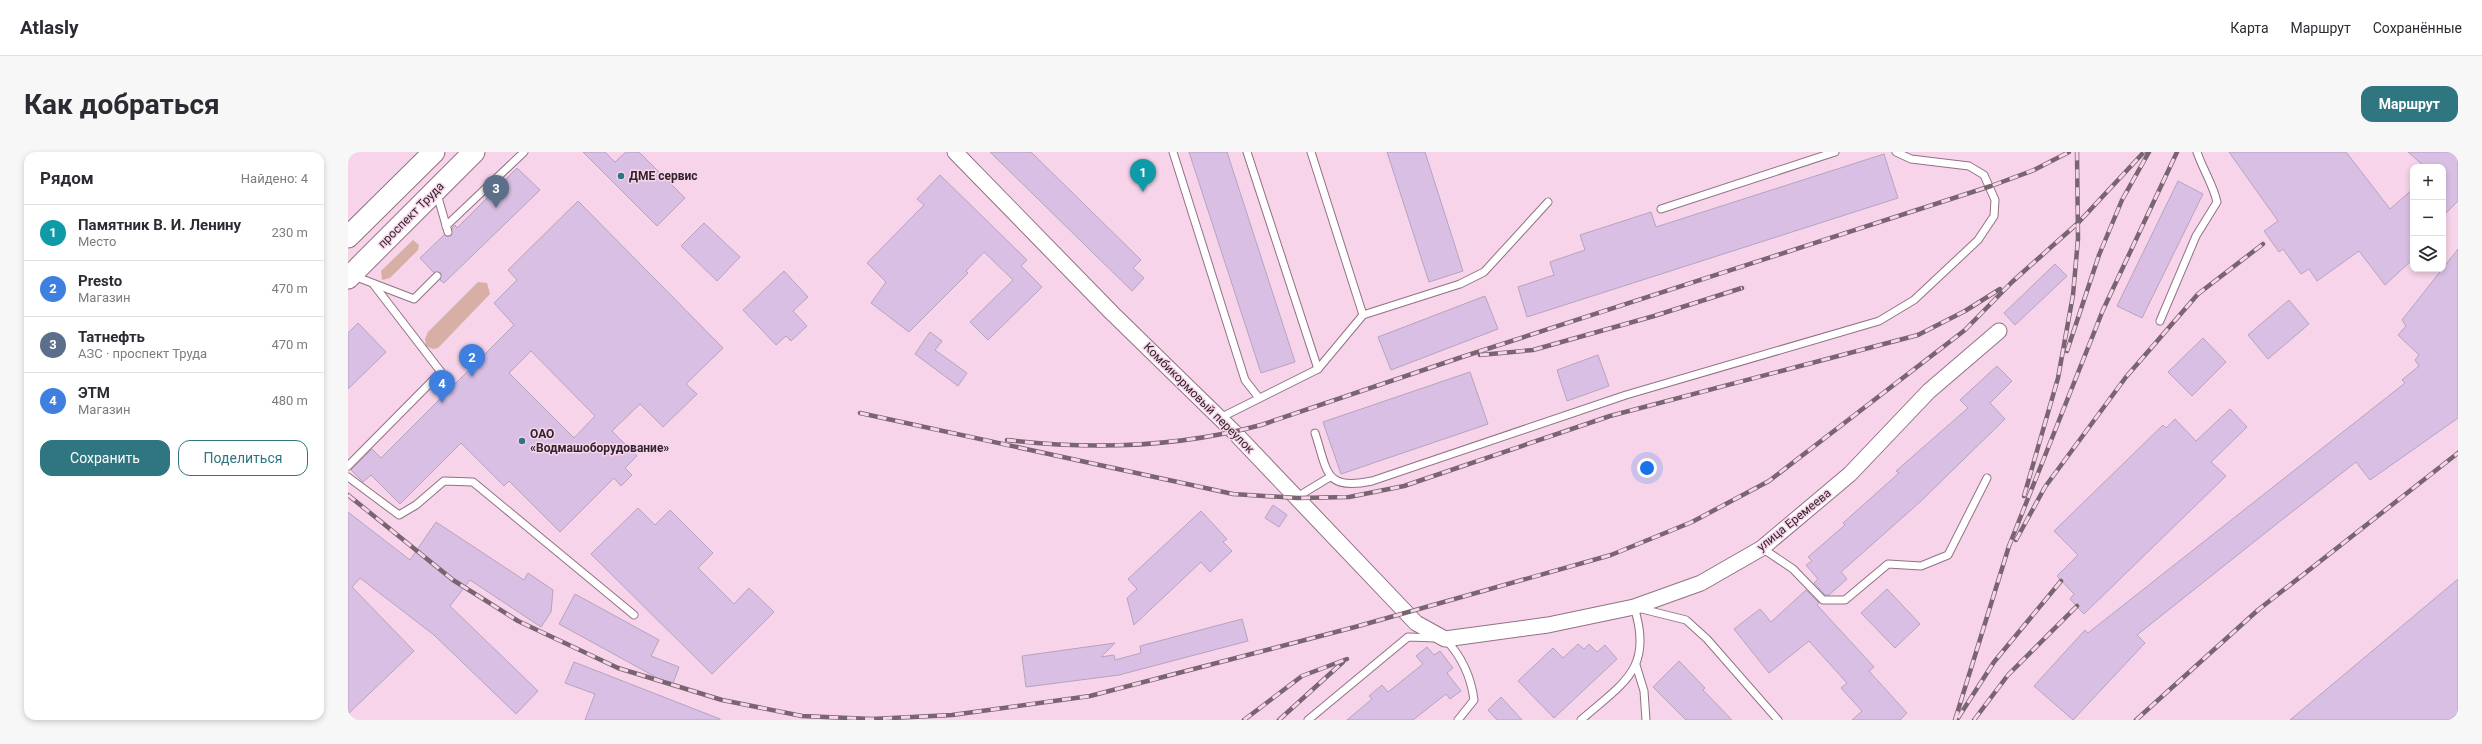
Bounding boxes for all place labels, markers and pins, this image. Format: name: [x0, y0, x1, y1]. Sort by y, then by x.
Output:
pin: 1: [1130, 159, 1156, 192]
place label: ДМЕ сервис: [629, 169, 698, 183]
marker: ДМЕ сервис: [616, 171, 626, 181]
pin: 3: [483, 175, 509, 208]
pin: 2: [459, 344, 485, 377]
pin: 4: [429, 370, 455, 403]
place label: ОАО «Водмашоборудование»: [530, 427, 669, 455]
marker: ОАО «Водмашоборудование»: [517, 436, 527, 446]

